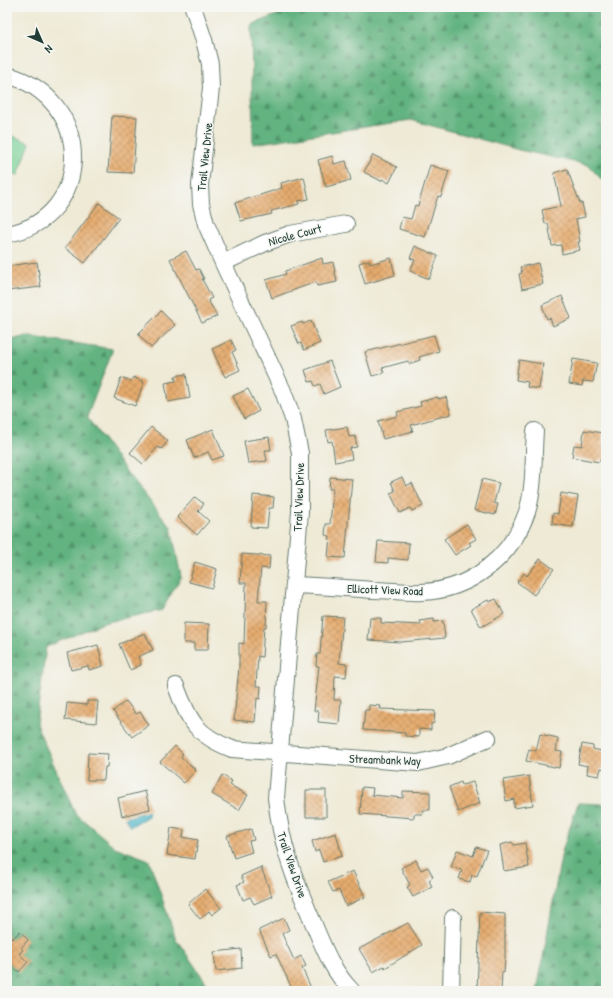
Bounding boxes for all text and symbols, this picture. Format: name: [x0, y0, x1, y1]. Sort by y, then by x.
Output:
north arrow: [22, 22, 62, 62]
text: N: [42, 42, 56, 56]
street label: Trail View Drive: [192, 122, 217, 192]
street label: Nicole Court: [266, 219, 324, 250]
street label: Trail View Drive: [289, 462, 308, 532]
street label: Ellicott View Road: [347, 580, 424, 599]
street label: Streambank Way: [349, 750, 421, 769]
street label: Trail View Drive: [273, 830, 312, 900]

